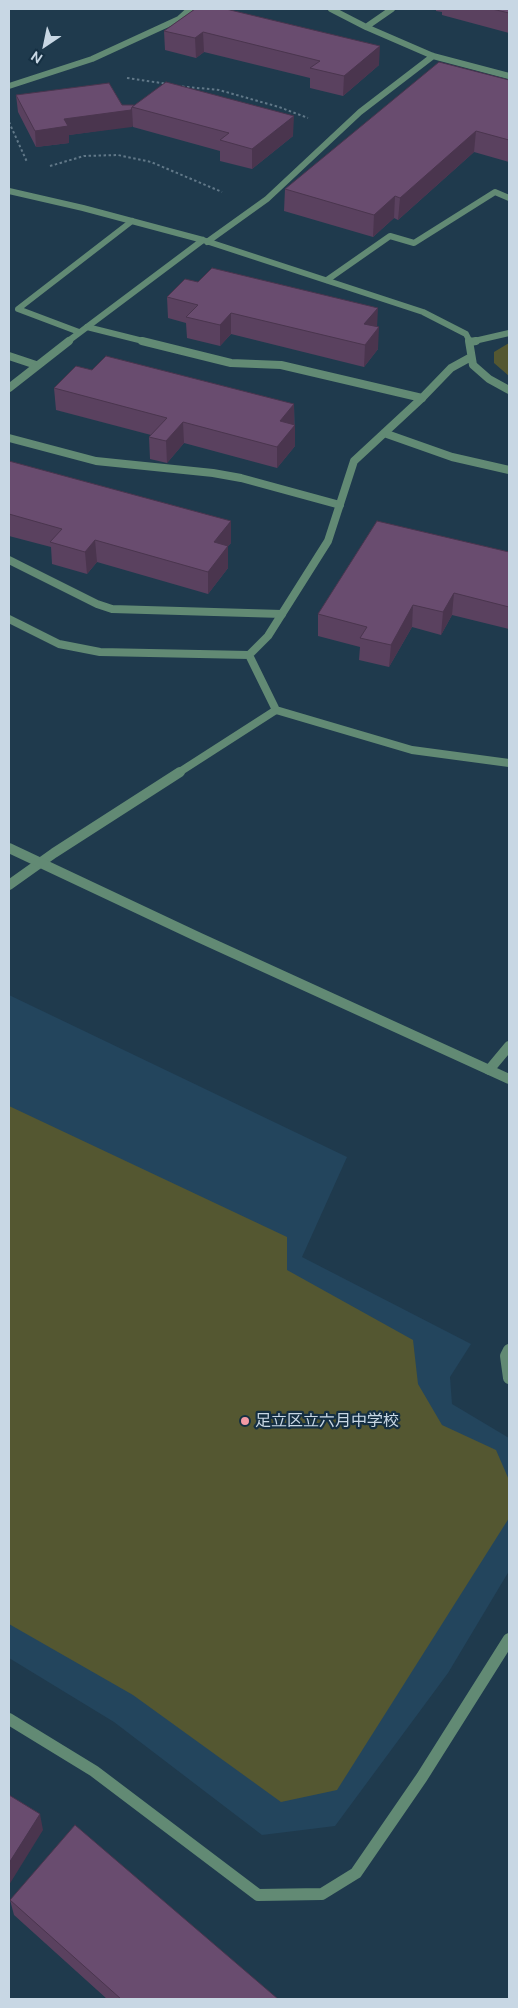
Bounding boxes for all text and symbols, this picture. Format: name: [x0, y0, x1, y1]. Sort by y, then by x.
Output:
north arrow: [20, 20, 70, 70]
text: N: [28, 48, 45, 67]
place label: 足立区立六月中学校: [255, 1411, 399, 1431]
marker: 足立区立六月中学校: [239, 1415, 251, 1427]

